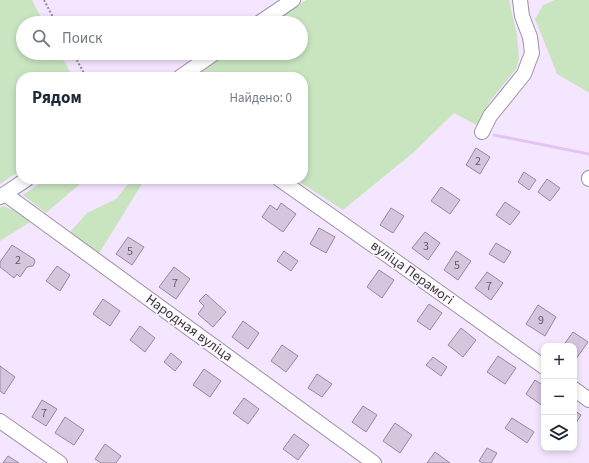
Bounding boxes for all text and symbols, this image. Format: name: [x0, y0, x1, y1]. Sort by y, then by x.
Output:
search box: [16, 16, 308, 60]
icon: search: [30, 27, 52, 49]
text: Поиск: [62, 28, 103, 49]
text: Рядом: [32, 86, 82, 110]
text: Найдено: 0: [230, 89, 292, 107]
house number: 2: [475, 153, 481, 170]
street label: вуліца Перамогі: [366, 236, 458, 310]
house number: 3: [423, 238, 429, 255]
house number: 5: [127, 243, 133, 260]
house number: 2: [15, 252, 21, 269]
house number: 5: [454, 257, 460, 274]
house number: 7: [172, 275, 178, 292]
house number: 7: [486, 278, 492, 295]
street label: Народная вуліца: [141, 290, 237, 366]
house number: 9: [538, 312, 544, 329]
map controls: [541, 343, 577, 451]
button: +: [541, 343, 577, 379]
button: −: [541, 379, 577, 415]
house number: 7: [41, 405, 47, 422]
button: layers: [541, 415, 577, 451]

